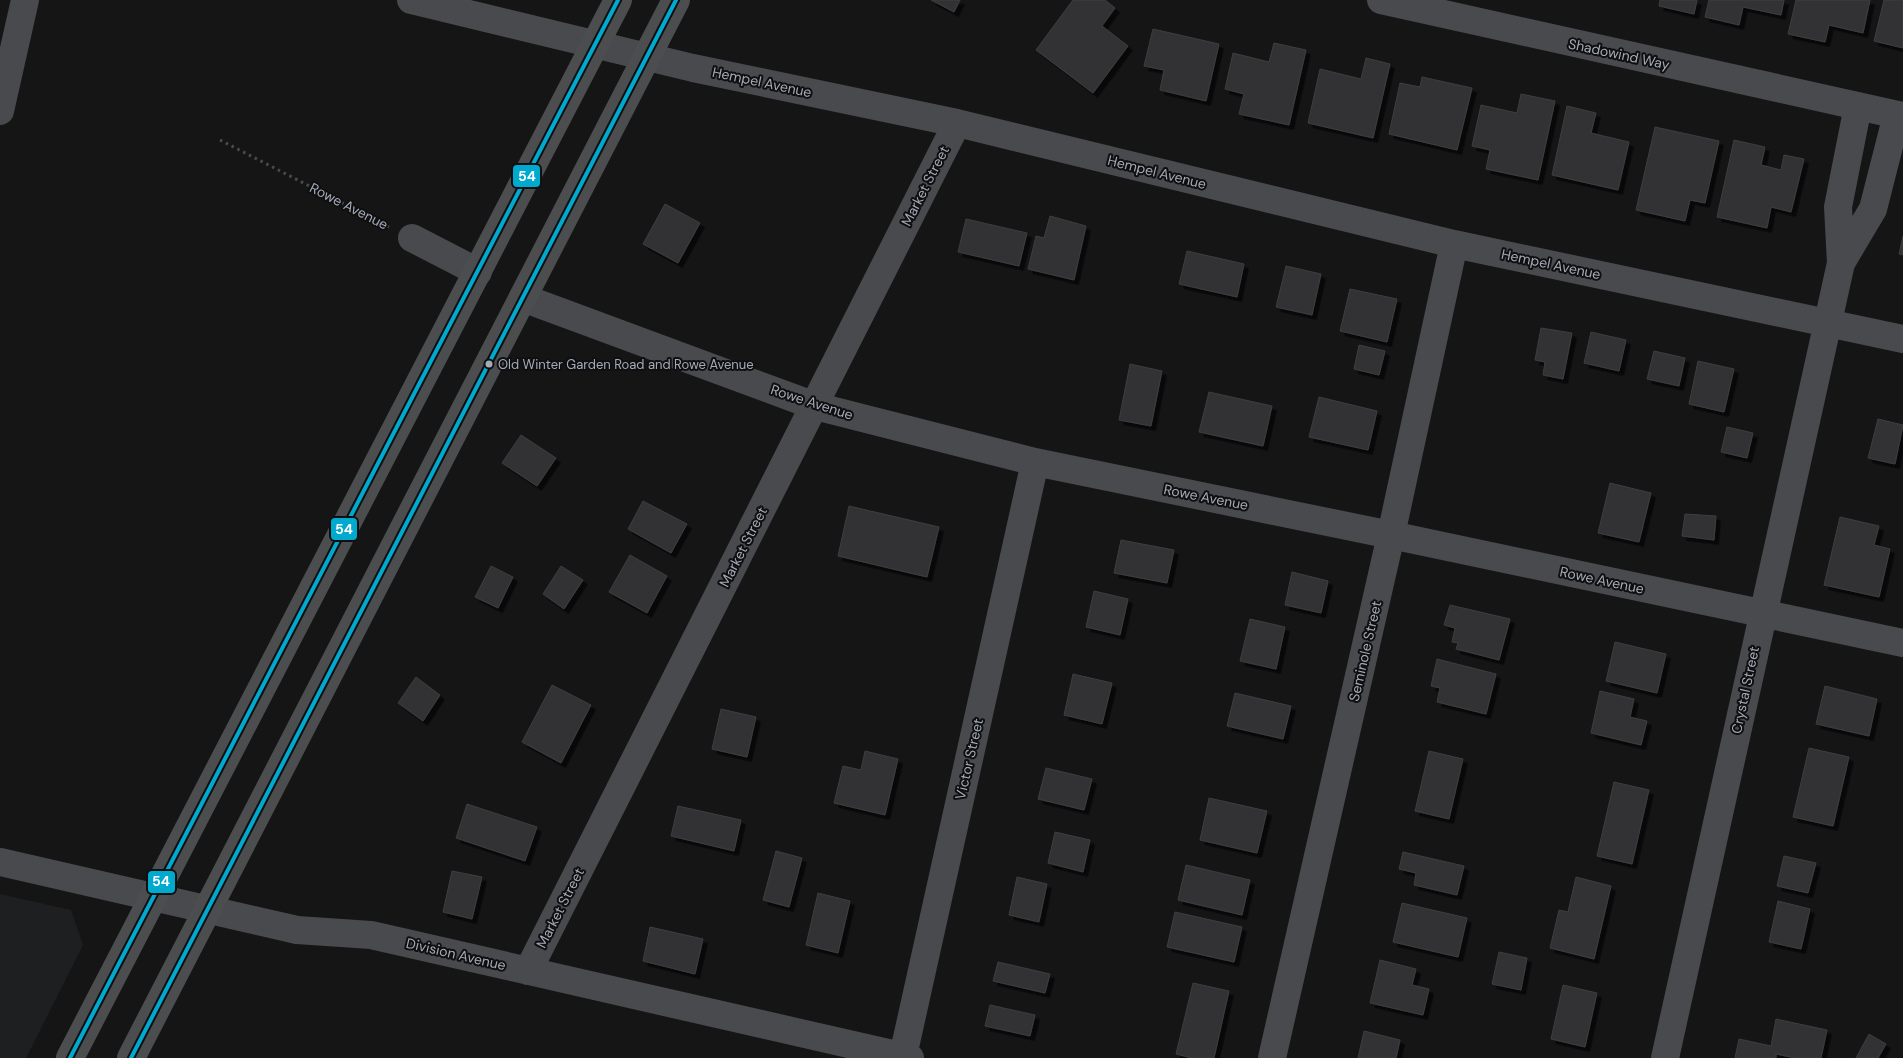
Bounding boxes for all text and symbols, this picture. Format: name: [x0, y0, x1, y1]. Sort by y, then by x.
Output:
street label: Shadowind Way: [1567, 34, 1672, 74]
street label: Hempel Avenue: [711, 63, 813, 101]
street label: Market Street: [897, 143, 953, 229]
street label: Hempel Avenue: [1106, 151, 1208, 193]
line badge: 54: [512, 164, 541, 188]
text: 54: [518, 167, 536, 185]
street label: Rowe Avenue: [307, 179, 391, 233]
street label: Hempel Avenue: [1500, 245, 1602, 283]
place label: Old Winter Garden Road and Rowe Avenue: [498, 356, 754, 373]
marker: Old Winter Garden Road and Rowe Avenue: [484, 359, 494, 369]
street label: Rowe Avenue: [769, 380, 856, 424]
street label: Rowe Avenue: [1162, 480, 1250, 514]
street label: Market Street: [715, 504, 771, 590]
line badge: 54: [330, 517, 358, 541]
text: 54: [335, 520, 353, 538]
street label: Rowe Avenue: [1558, 562, 1646, 598]
street label: Seminole Street: [1345, 599, 1385, 703]
street label: Crystal Street: [1727, 645, 1763, 735]
street label: Victor Street: [951, 717, 987, 801]
street label: Market Street: [532, 865, 588, 951]
line badge: 54: [147, 870, 176, 894]
text: 54: [152, 872, 170, 890]
street label: Division Avenue: [404, 934, 508, 974]

